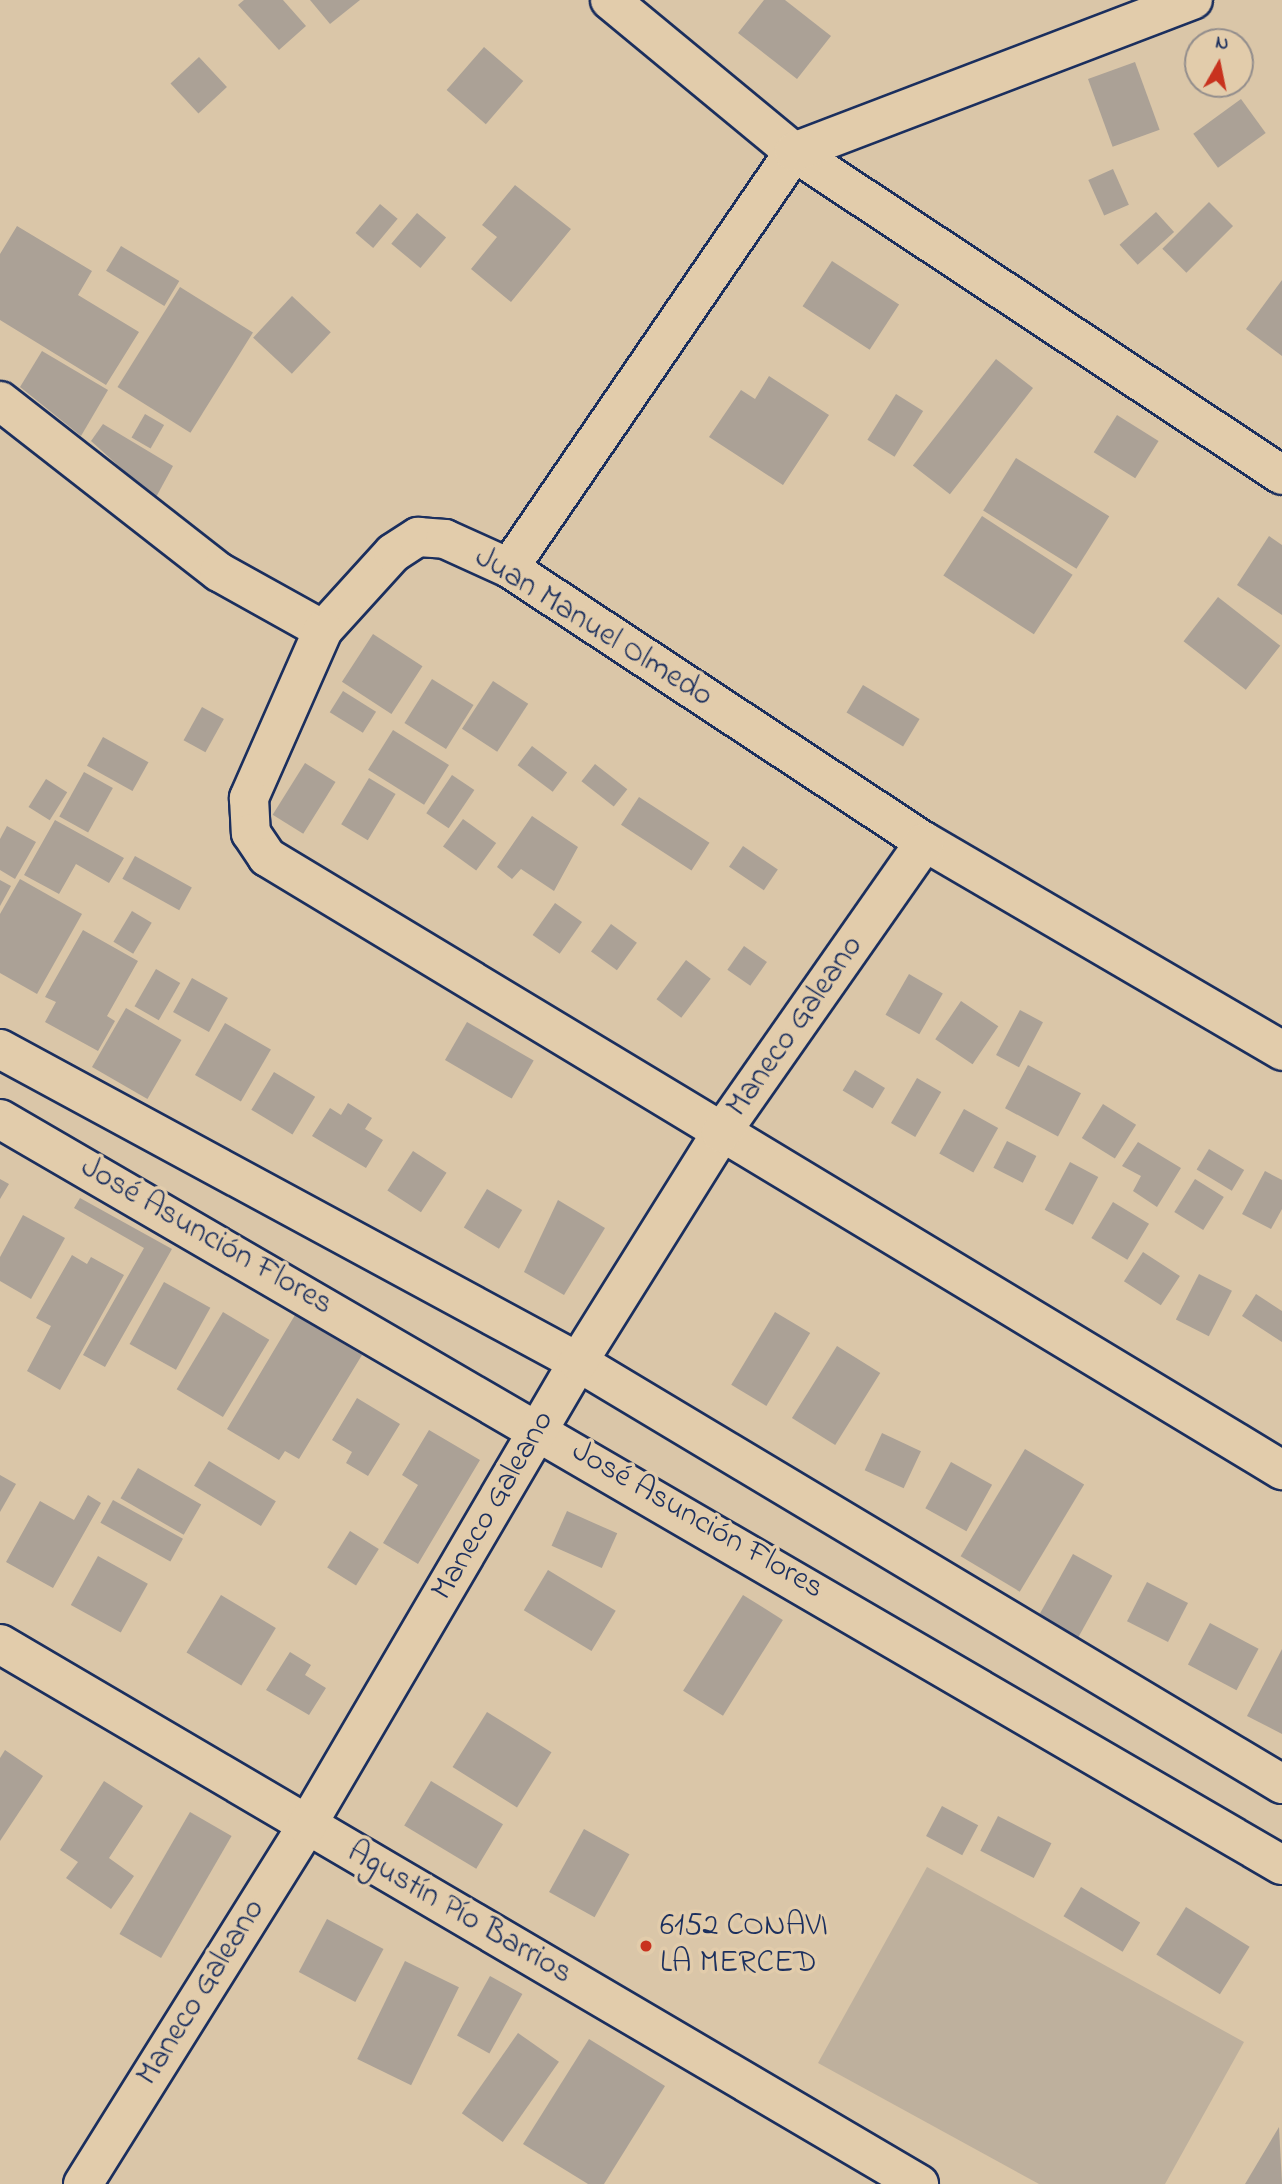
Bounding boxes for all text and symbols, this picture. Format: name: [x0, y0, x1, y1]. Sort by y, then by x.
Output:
north arrow: [1184, 28, 1254, 98]
text: N: [1214, 29, 1230, 58]
street label: Juan Manuel Olmedo: [467, 539, 719, 717]
street label: Maneco Galeano: [719, 929, 873, 1125]
street label: José Asunción Flores: [73, 1149, 339, 1325]
street label: Maneco Galeano: [424, 1404, 564, 1608]
street label: José Asunción Flores: [564, 1433, 830, 1609]
street label: Agustín Pío Barrios: [340, 1834, 578, 1994]
street label: Maneco Galeano: [129, 1893, 275, 2093]
place label: 6152 CONAVI LA MERCED: [660, 1909, 828, 1984]
marker: 6152 CONAVI LA MERCED: [638, 1938, 654, 1954]

